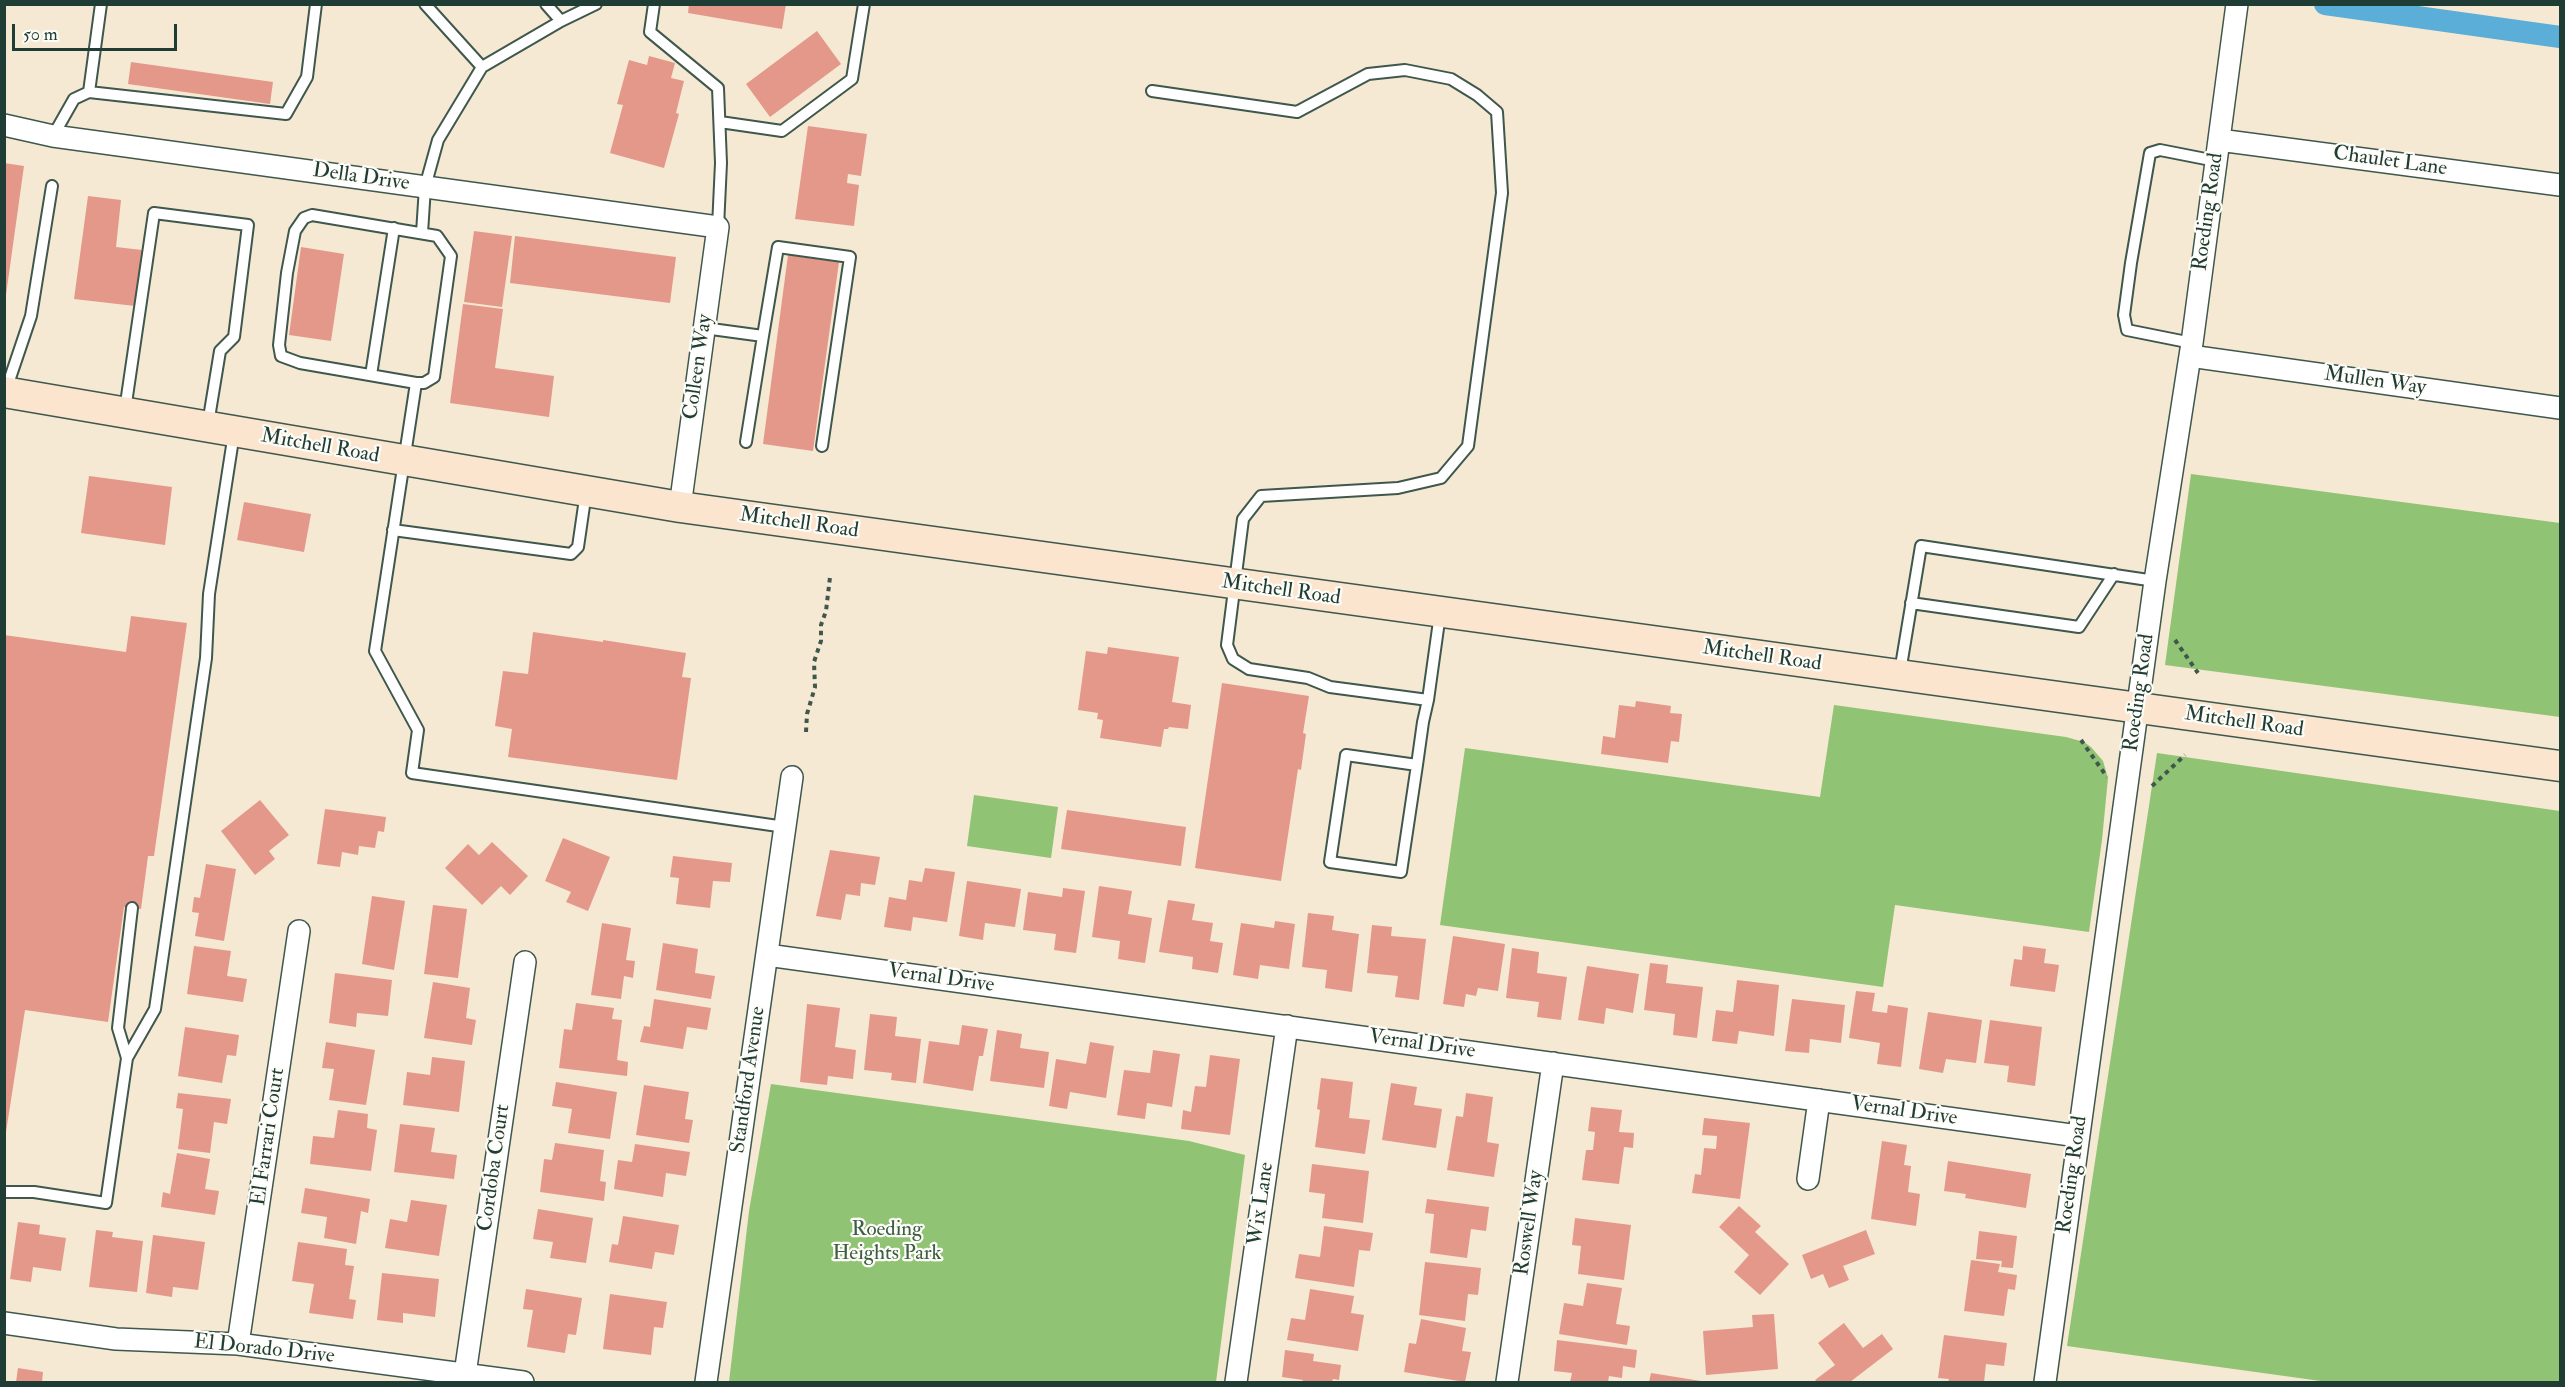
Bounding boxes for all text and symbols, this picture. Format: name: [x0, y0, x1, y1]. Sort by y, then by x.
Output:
scale bar: [15, 12, 180, 50]
text: 50 m: [23, 23, 58, 46]
street label: Chaulet Lane: [2331, 142, 2449, 182]
street label: Roeding Road: [2188, 151, 2230, 273]
street label: Della Drive: [311, 159, 411, 197]
street label: Colleen Way: [679, 313, 719, 421]
street label: Mullen Way: [2322, 362, 2428, 402]
street label: Mitchell Road: [259, 424, 381, 470]
street label: Mitchell Road: [738, 503, 860, 545]
street label: Mitchell Road: [1220, 570, 1342, 612]
street label: Roeding Road: [2119, 632, 2161, 754]
street label: Mitchell Road: [1701, 636, 1823, 678]
street label: Mitchell Road: [2183, 702, 2305, 744]
street label: Vernal Drive: [886, 959, 996, 999]
street label: Standford Avenue: [726, 1005, 772, 1155]
street label: Vernal Drive: [1367, 1025, 1477, 1065]
street label: El Farrari Court: [247, 1066, 291, 1208]
street label: Vernal Drive: [1849, 1092, 1959, 1132]
street label: Cordoba Court: [474, 1103, 516, 1233]
street label: Roeding Road: [2052, 1114, 2094, 1236]
street label: Wix Lane: [1244, 1161, 1280, 1247]
street label: Roswell Way: [1510, 1169, 1550, 1277]
park label: Roeding Heights Park: [832, 1217, 942, 1267]
street label: El Dorado Drive: [192, 1330, 336, 1370]

